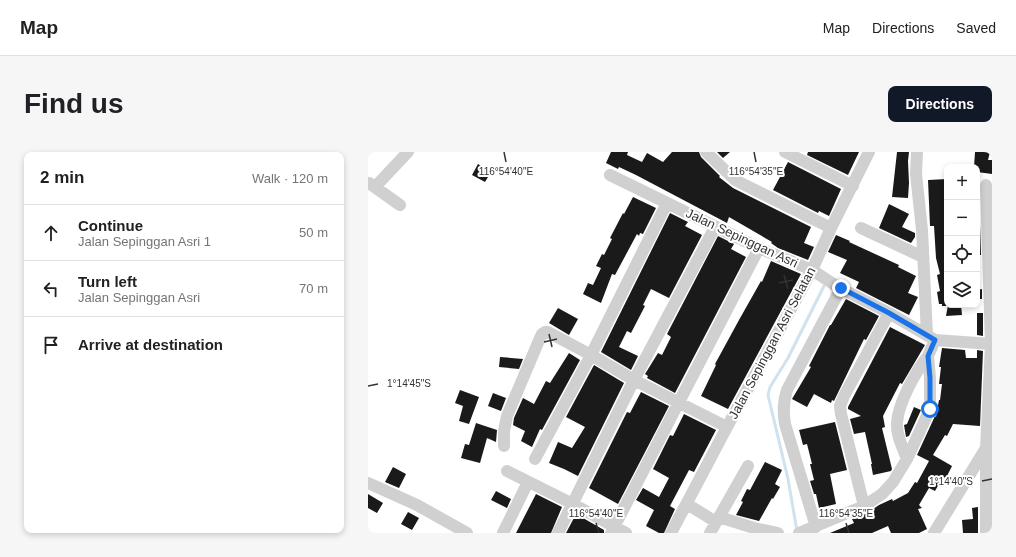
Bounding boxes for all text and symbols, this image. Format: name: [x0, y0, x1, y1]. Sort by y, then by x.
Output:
text: Map: [20, 17, 58, 38]
text: Map: [823, 20, 850, 36]
text: Directions: [872, 20, 934, 36]
text: Saved: [956, 20, 996, 36]
button: Directions: [888, 86, 992, 122]
text: Find us: [24, 88, 124, 119]
map controls: [944, 164, 980, 308]
button: +: [944, 164, 980, 200]
text: 116°54'40"E: [479, 166, 533, 177]
text: 116°54'35"E: [729, 166, 783, 177]
text: 2 min: [40, 168, 84, 187]
text: Walk · 120 m: [252, 171, 328, 186]
button: −: [944, 200, 980, 236]
street label: Jalan Sepinggan Asri: [683, 205, 801, 271]
text: Continue: [78, 217, 143, 234]
icon: ahead: [40, 222, 62, 244]
text: 50 m: [299, 225, 328, 240]
text: Jalan Sepinggan Asri 1: [78, 234, 211, 249]
button: locate: [944, 236, 980, 272]
street label: Jalan Sepinggan Asri Selatan: [726, 264, 818, 422]
button: layers: [944, 272, 980, 308]
text: Turn left: [78, 273, 137, 290]
icon: left: [40, 278, 62, 300]
route end: [832, 279, 850, 297]
text: 70 m: [299, 281, 328, 296]
text: Jalan Sepinggan Asri: [78, 290, 200, 305]
icon: arrive: [40, 334, 62, 356]
text: Arrive at destination: [78, 336, 223, 353]
text: 1°14'45"S: [387, 378, 431, 389]
route start: [921, 400, 939, 418]
text: 1°14'40"S: [929, 476, 973, 487]
text: 116°54'40"E: [569, 508, 623, 519]
text: 116°54'35"E: [819, 508, 873, 519]

